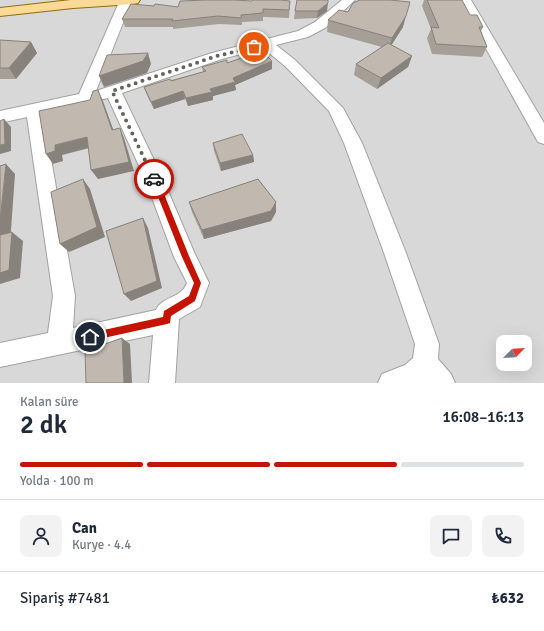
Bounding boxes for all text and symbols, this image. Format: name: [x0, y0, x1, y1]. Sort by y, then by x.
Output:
pin: [237, 30, 271, 64]
icon: bag: [243, 36, 265, 58]
courier: [134, 159, 174, 199]
icon: car: [143, 168, 165, 190]
pin: [73, 320, 107, 354]
icon: home: [79, 326, 101, 348]
north arrow: [496, 335, 532, 371]
map controls: [496, 335, 532, 371]
text: Kalan süre: [20, 394, 79, 410]
text: 16:08–16:13: [443, 408, 524, 426]
text: 2 dk: [20, 409, 67, 441]
text: Yolda · 100 m: [20, 473, 94, 489]
button: person: [20, 515, 62, 557]
button: chat: [430, 515, 472, 557]
button: phone: [482, 515, 524, 557]
text: Can: [72, 519, 97, 537]
text: Kurye · 4.4: [72, 537, 131, 553]
text: Sipariş #7481: [20, 589, 110, 607]
text: ₺632: [492, 589, 524, 607]

